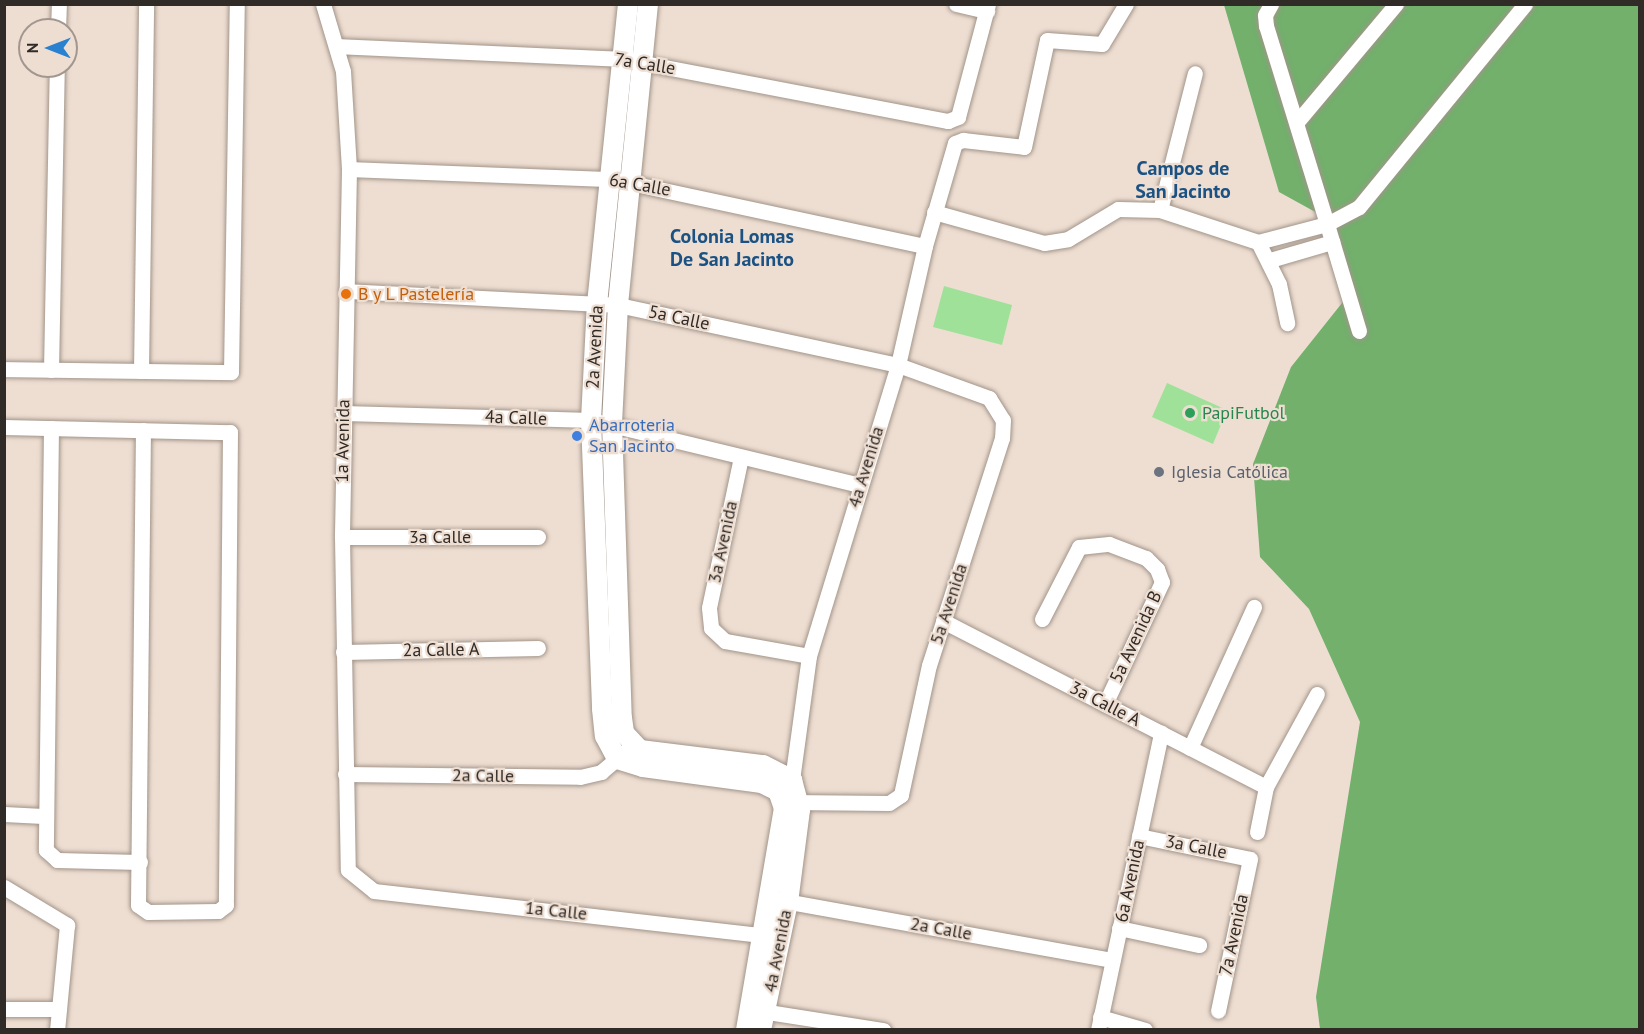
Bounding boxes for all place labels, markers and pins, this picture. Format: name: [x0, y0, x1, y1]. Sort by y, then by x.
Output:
place label: B y L Pastelería: [358, 283, 476, 305]
marker: B y L Pastelería: [339, 287, 353, 301]
place label: PapiFutbol: [1202, 402, 1285, 424]
marker: PapiFutbol: [1183, 406, 1197, 420]
place label: Abarroteria San Jacinto: [589, 415, 675, 458]
marker: Abarroteria San Jacinto: [570, 429, 584, 443]
place label: Iglesia Católica: [1171, 461, 1288, 483]
marker: Iglesia Católica: [1152, 465, 1166, 479]

